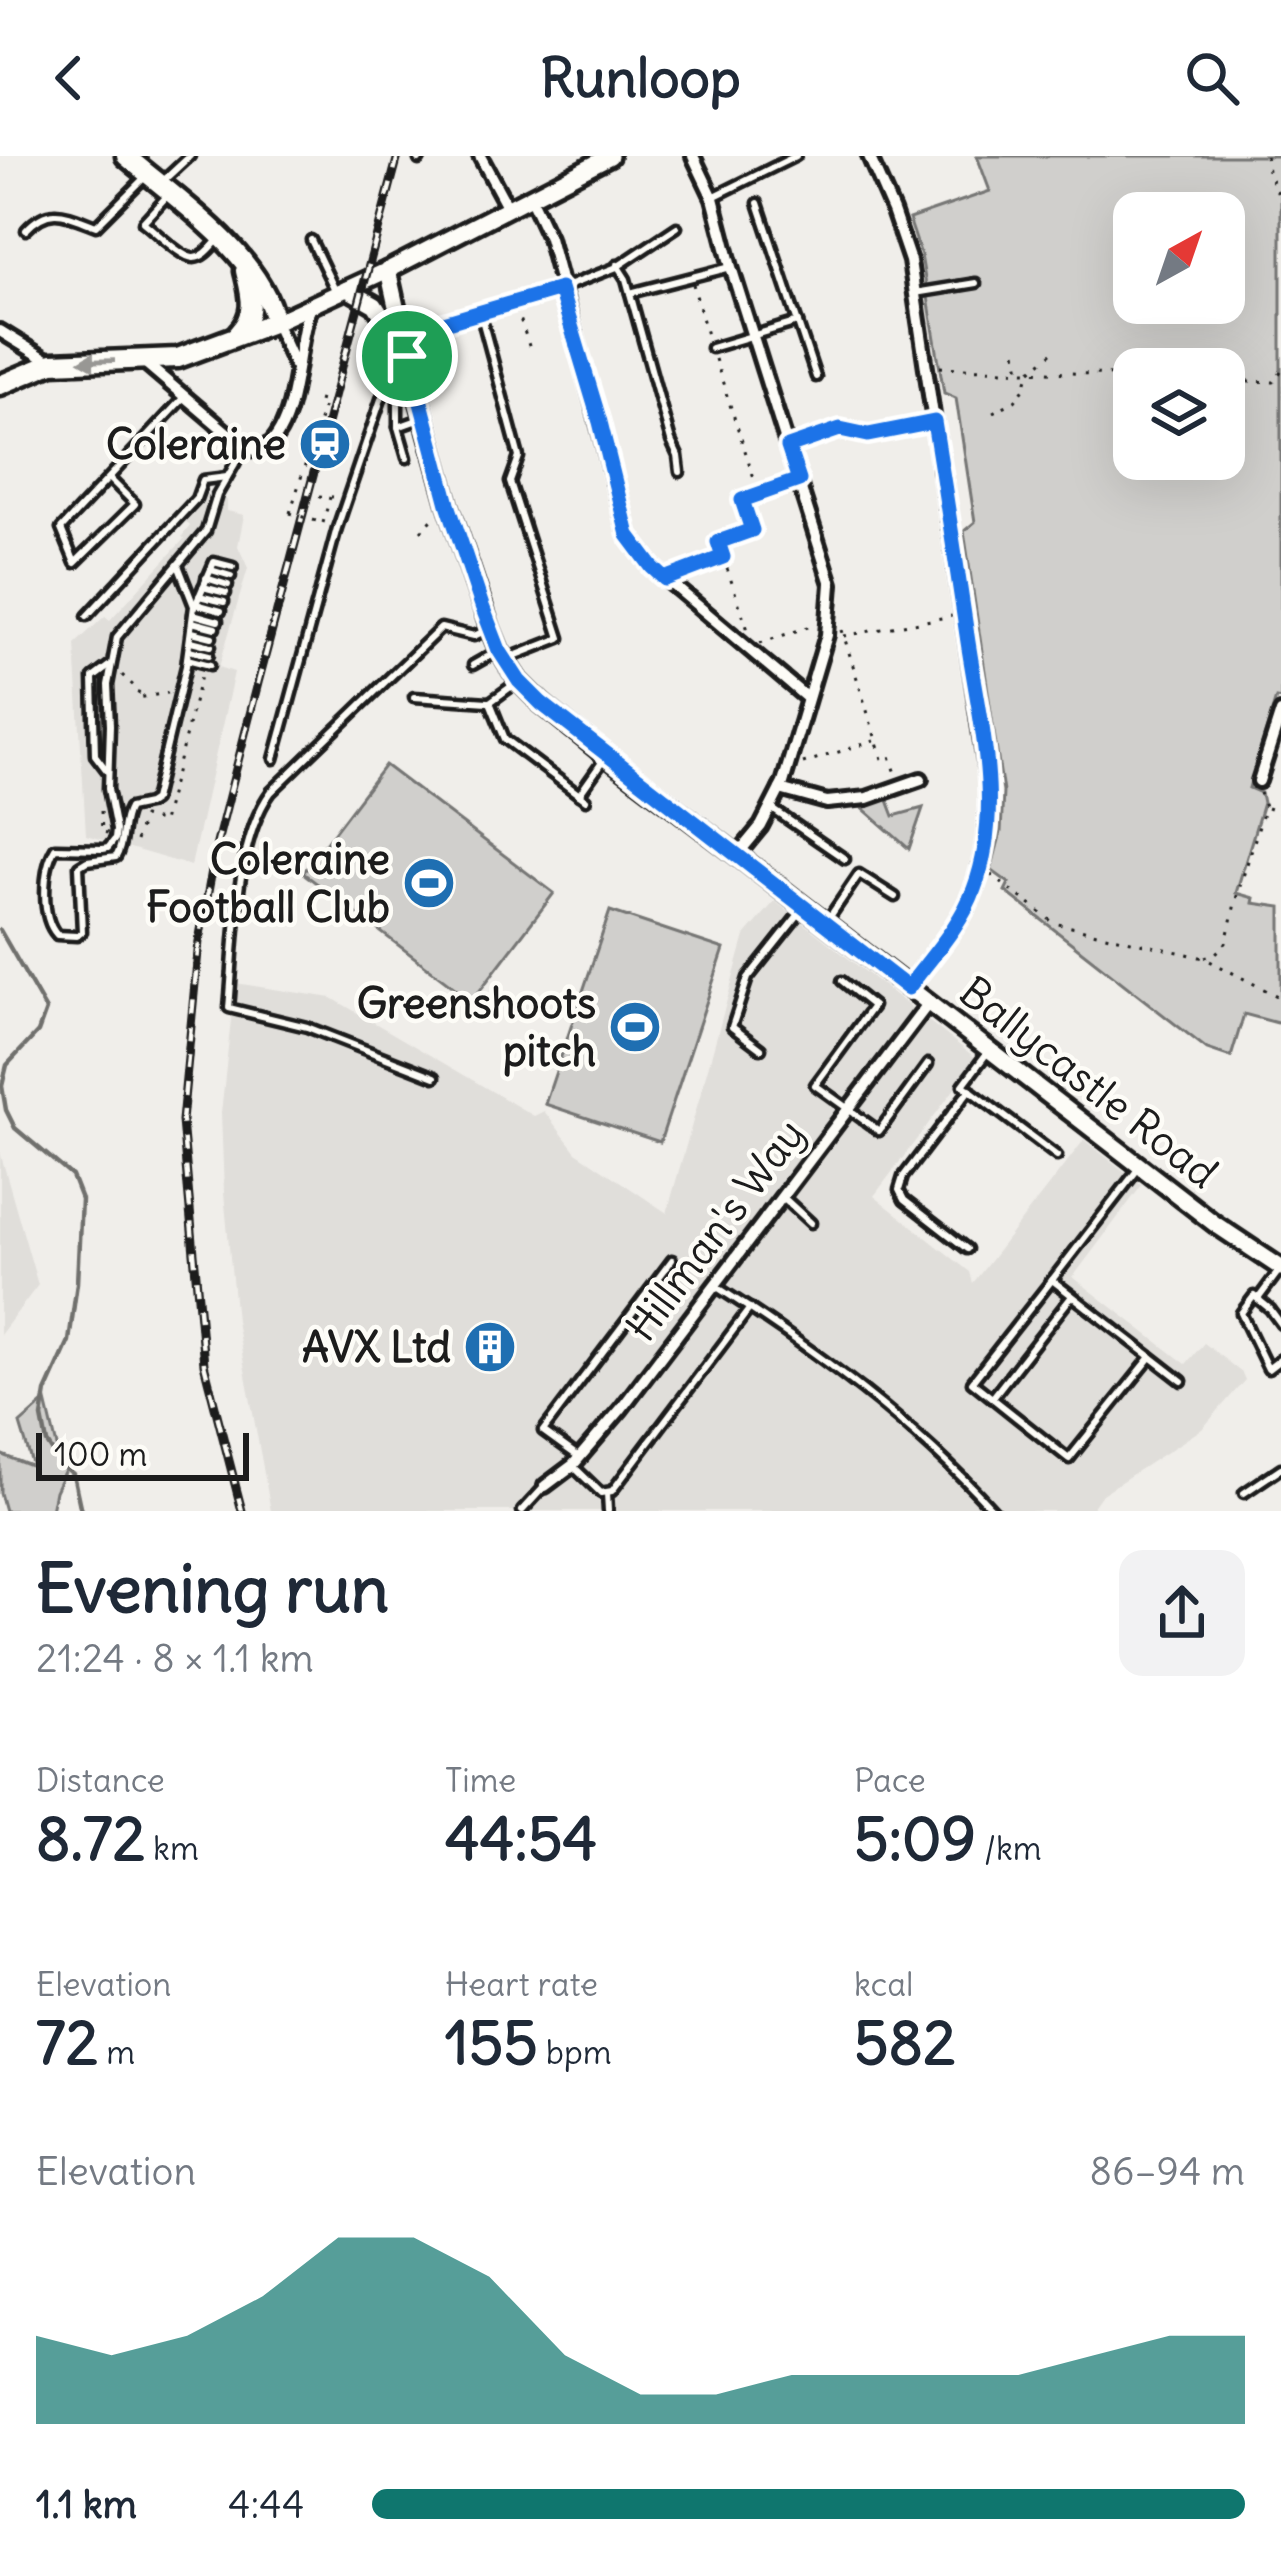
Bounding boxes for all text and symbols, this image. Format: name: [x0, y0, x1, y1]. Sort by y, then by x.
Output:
text: Runloop: [540, 44, 741, 112]
icon: back: [36, 45, 102, 111]
icon: search: [1179, 45, 1245, 111]
north arrow: [1113, 192, 1245, 324]
map controls: [1113, 192, 1245, 480]
pin: [356, 305, 458, 407]
icon: arrive: [374, 323, 440, 389]
button: layers: [1113, 348, 1245, 480]
one-way arrow: [77, 351, 115, 370]
station icon: Coleraine: [297, 416, 353, 472]
place label: Coleraine: [106, 418, 286, 470]
place label: Coleraine Football Club: [146, 833, 390, 933]
sports icon: Coleraine Football Club: [401, 855, 457, 911]
street label: Ballycastle Road: [950, 965, 1228, 1199]
place label: Greenshoots pitch: [357, 977, 596, 1077]
sports icon: Greenshoots pitch: [607, 999, 663, 1055]
street label: Hillman's Way: [615, 1109, 815, 1351]
building icon: AVX Ltd: [462, 1319, 518, 1375]
place label: AVX Ltd: [302, 1321, 451, 1373]
scale bar: [36, 1427, 249, 1480]
text: 100 m: [54, 1433, 147, 1475]
text: Evening run: [36, 1547, 389, 1630]
button: share: [1119, 1550, 1245, 1676]
text: 21:24 · 8 × 1.1 km: [36, 1634, 314, 1683]
text: Distance: [36, 1759, 165, 1801]
text: Time: [445, 1759, 516, 1801]
text: Pace: [854, 1759, 926, 1801]
text: 8.72: [36, 1801, 145, 1876]
text: 44:54: [445, 1801, 597, 1876]
text: 5:09: [854, 1801, 976, 1876]
text: km: [145, 1827, 199, 1869]
text: /km: [976, 1827, 1042, 1869]
text: Elevation: [36, 1963, 171, 2005]
text: Heart rate: [445, 1963, 598, 2005]
text: kcal: [854, 1963, 913, 2005]
text: 72: [36, 2005, 98, 2080]
text: 155: [445, 2005, 538, 2080]
text: 582: [854, 2005, 956, 2080]
text: m: [98, 2031, 135, 2073]
text: bpm: [538, 2031, 612, 2073]
text: Elevation: [36, 2147, 196, 2196]
text: 86–94 m: [1089, 2147, 1245, 2196]
text: 1.1 km: [36, 2480, 137, 2529]
text: 4:44: [228, 2480, 304, 2529]

